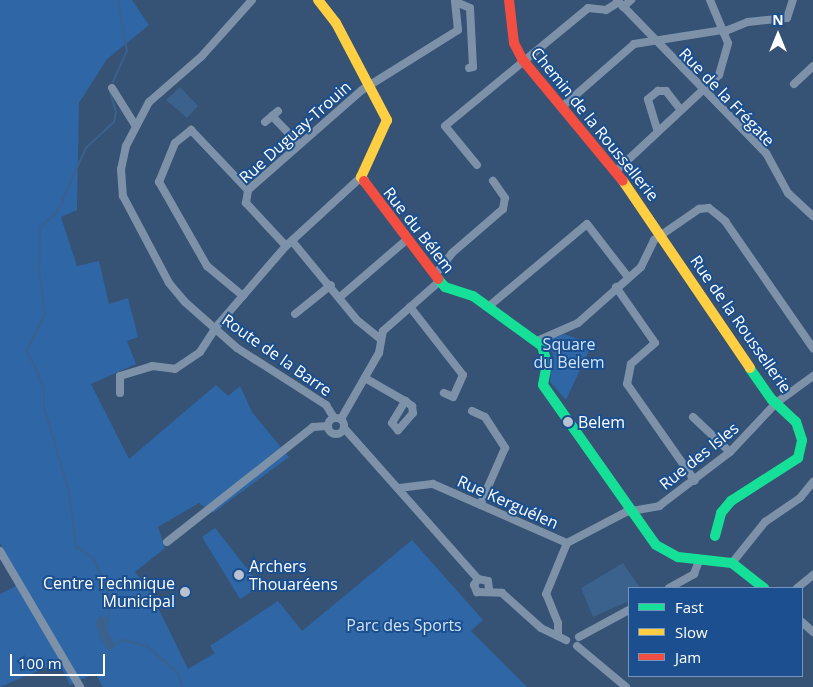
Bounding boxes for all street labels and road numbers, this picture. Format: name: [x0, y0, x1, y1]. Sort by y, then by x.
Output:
street label: Chemin de la Roussellerie: [527, 43, 663, 205]
street label: Rue de la Frégate: [675, 44, 779, 150]
street label: Rue Duguay-Trouin: [235, 77, 355, 187]
street label: Rue du Bélem: [380, 183, 458, 277]
street label: Rue de la Roussellerie: [686, 252, 796, 396]
street label: Route de la Barre: [218, 310, 336, 400]
street label: Rue des Isles: [656, 418, 742, 494]
street label: Rue Kerguélen: [455, 471, 561, 533]

